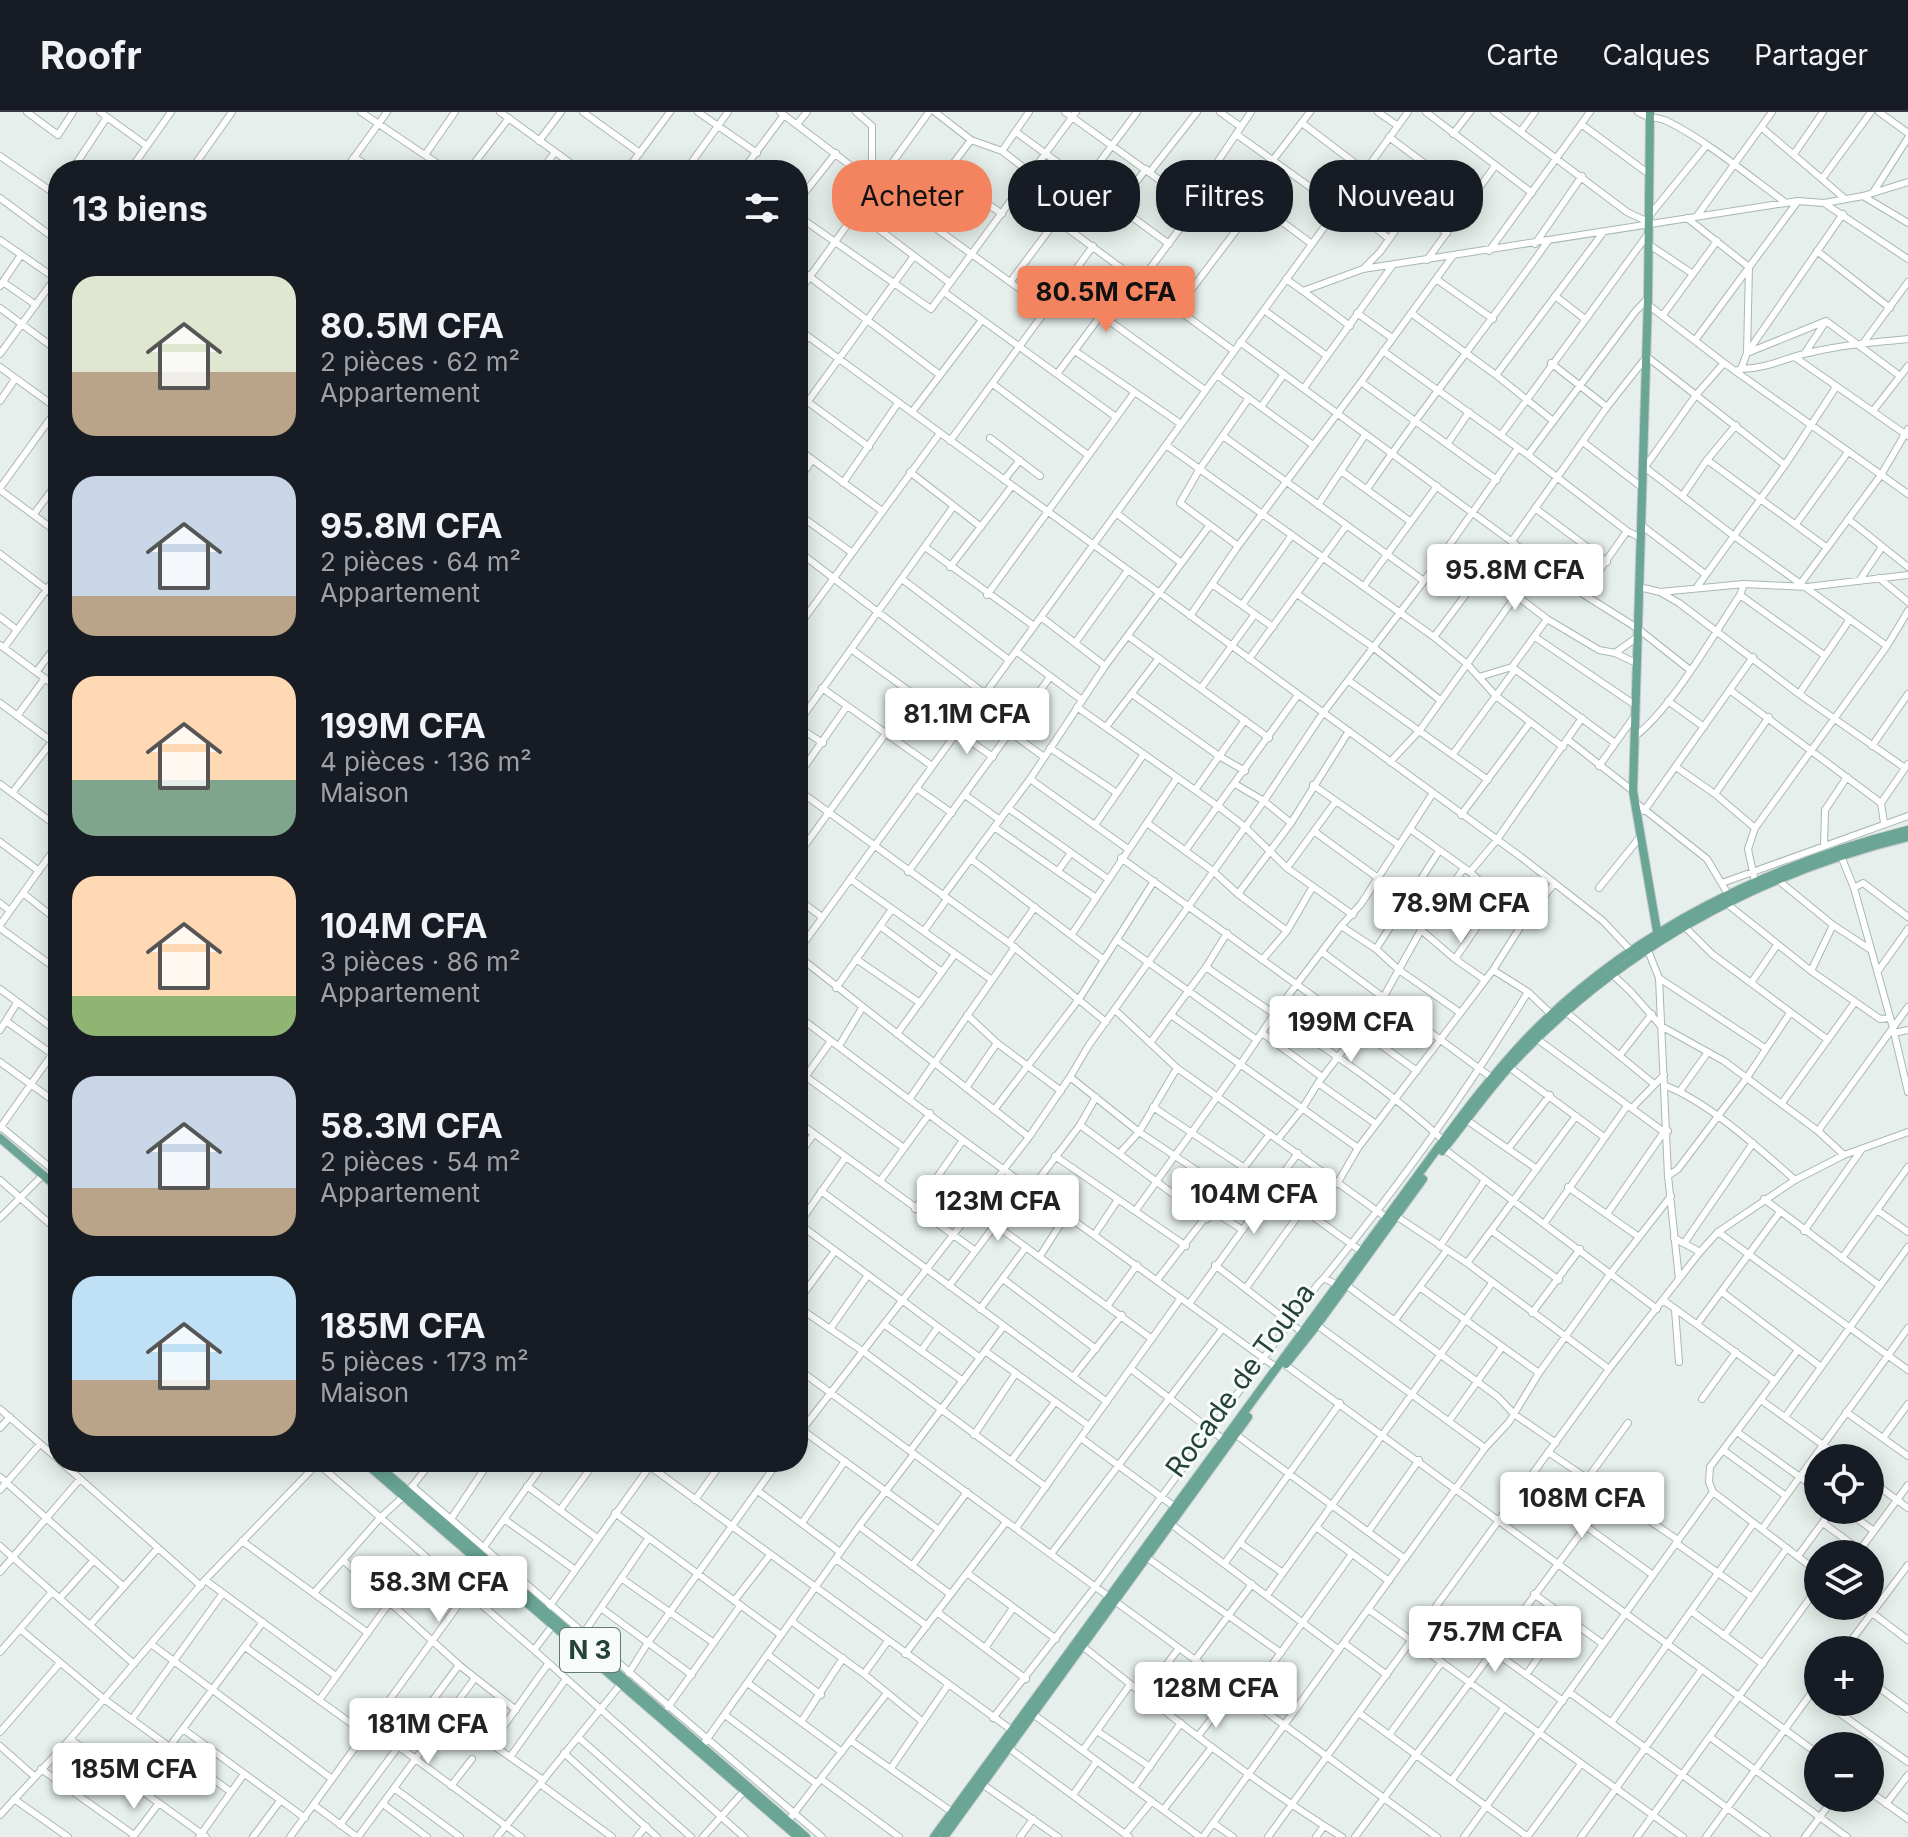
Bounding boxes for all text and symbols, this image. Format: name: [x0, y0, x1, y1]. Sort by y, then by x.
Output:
text: Roofr: [40, 32, 142, 78]
text: Carte: [1486, 38, 1559, 72]
text: Calques: [1603, 38, 1710, 72]
text: Partager: [1754, 38, 1868, 72]
chip: Acheter: [832, 160, 992, 232]
chip: Louer: [1008, 160, 1140, 232]
chip: Filtres: [1156, 160, 1293, 232]
chip: Nouveau: [1309, 160, 1483, 232]
icon: filters: [740, 186, 784, 230]
text: 13 biens: [72, 188, 208, 229]
pin: 80.5M CFA: [1014, 266, 1198, 334]
text: 80.5M CFA: [1036, 276, 1176, 307]
text: 80.5M CFA: [320, 305, 504, 346]
icon: home: [136, 308, 232, 404]
text: 2 pièces · 62 m²: [320, 346, 520, 377]
text: Appartement: [320, 377, 480, 408]
text: 95.8M CFA: [320, 505, 503, 546]
icon: home: [136, 508, 232, 604]
pin: 95.8M CFA: [1423, 544, 1607, 612]
text: 2 pièces · 64 m²: [320, 546, 521, 577]
text: 95.8M CFA: [1445, 554, 1585, 585]
text: Appartement: [320, 577, 480, 608]
pin: 81.1M CFA: [875, 688, 1059, 756]
text: 81.1M CFA: [903, 698, 1031, 729]
text: 199M CFA: [320, 705, 486, 746]
icon: home: [136, 708, 232, 804]
text: 4 pièces · 136 m²: [320, 746, 532, 777]
text: Maison: [320, 777, 409, 808]
pin: 78.9M CFA: [1369, 877, 1553, 945]
text: 78.9M CFA: [1392, 887, 1530, 918]
text: 104M CFA: [320, 905, 488, 946]
icon: home: [136, 908, 232, 1004]
text: 3 pièces · 86 m²: [320, 946, 520, 977]
text: Appartement: [320, 977, 480, 1008]
pin: 199M CFA: [1268, 996, 1434, 1064]
text: 199M CFA: [1288, 1006, 1414, 1037]
text: 58.3M CFA: [320, 1105, 503, 1146]
icon: home: [136, 1108, 232, 1204]
text: 2 pièces · 54 m²: [320, 1146, 521, 1177]
pin: 104M CFA: [1171, 1168, 1337, 1236]
pin: 123M CFA: [915, 1175, 1081, 1243]
text: Appartement: [320, 1177, 480, 1208]
text: 104M CFA: [1190, 1178, 1318, 1209]
text: 123M CFA: [935, 1185, 1061, 1216]
street label: Rocade de Touba: [1158, 1276, 1322, 1484]
text: 185M CFA: [320, 1305, 486, 1346]
icon: home: [136, 1308, 232, 1404]
text: 5 pièces · 173 m²: [320, 1346, 529, 1377]
text: Maison: [320, 1377, 409, 1408]
map controls: [1804, 1444, 1884, 1812]
button: locate: [1804, 1444, 1884, 1524]
pin: 108M CFA: [1499, 1472, 1665, 1540]
text: 108M CFA: [1518, 1482, 1646, 1513]
button: layers: [1804, 1540, 1884, 1620]
pin: 58.3M CFA: [347, 1556, 531, 1624]
text: 58.3M CFA: [369, 1566, 509, 1597]
pin: 75.7M CFA: [1403, 1606, 1587, 1674]
text: 75.7M CFA: [1427, 1616, 1563, 1647]
road number: N 3: [560, 1628, 620, 1672]
button: +: [1804, 1636, 1884, 1716]
pin: 128M CFA: [1133, 1662, 1299, 1730]
text: 128M CFA: [1153, 1672, 1279, 1703]
pin: 181M CFA: [345, 1698, 511, 1766]
text: 181M CFA: [367, 1708, 489, 1739]
button: −: [1804, 1732, 1884, 1812]
pin: 185M CFA: [51, 1743, 217, 1811]
text: 185M CFA: [71, 1753, 197, 1784]

